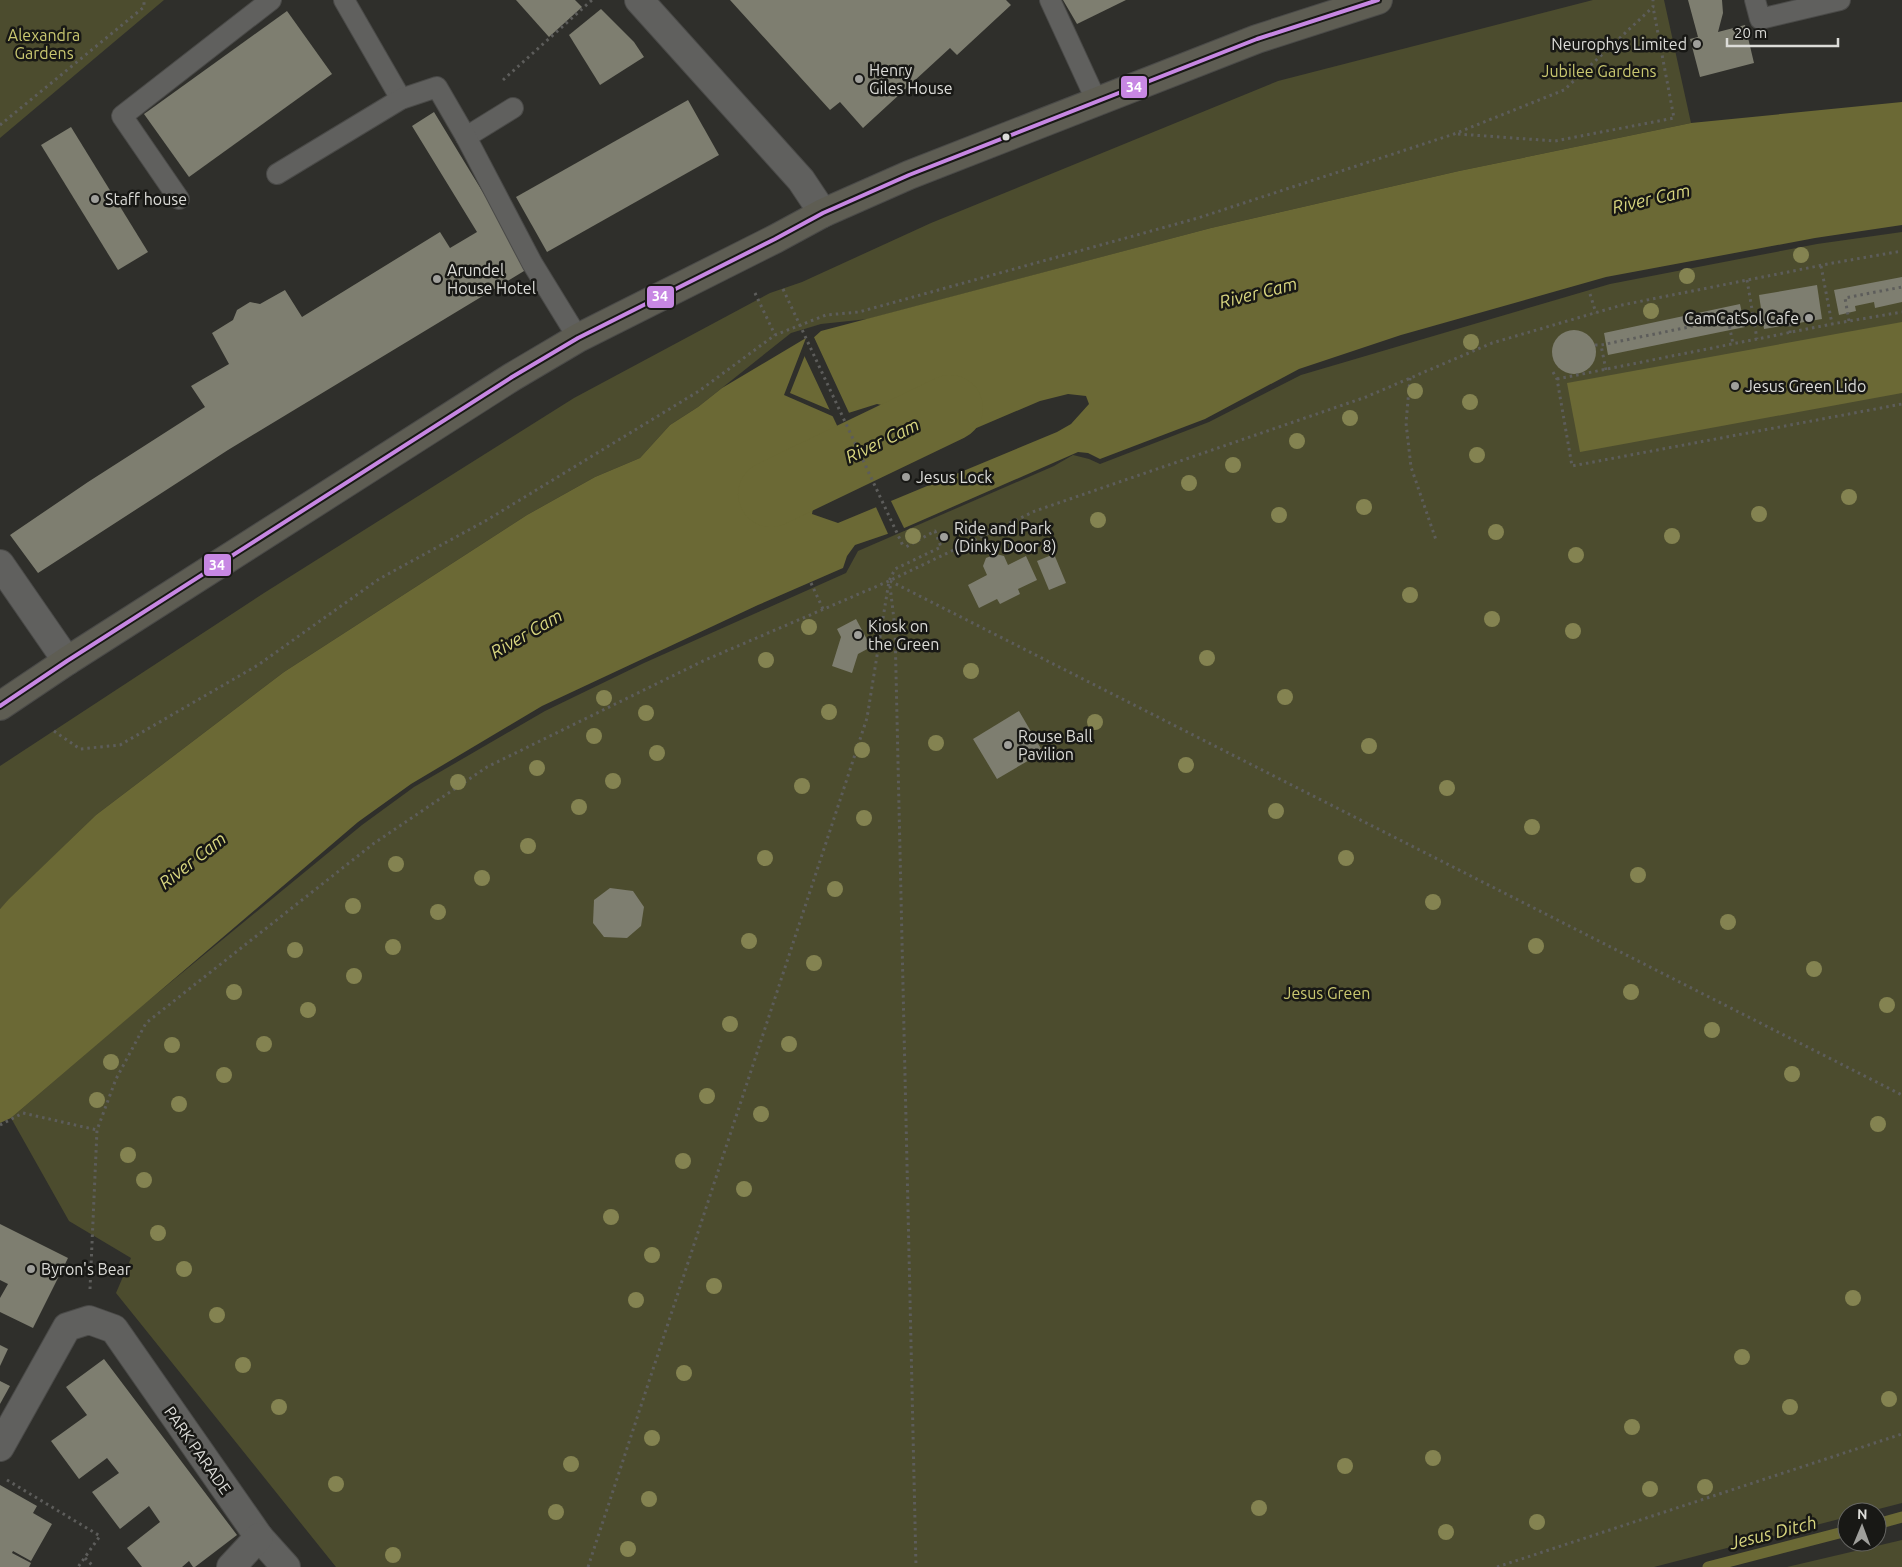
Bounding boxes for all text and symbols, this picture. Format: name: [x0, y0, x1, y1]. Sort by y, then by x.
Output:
scale bar: [1727, 15, 1838, 47]
text: 20 m: [1734, 24, 1767, 41]
park label: Alexandra Gardens: [8, 26, 80, 62]
place label: Neurophys Limited: [1551, 35, 1687, 53]
marker: Neurophys Limited: [1691, 38, 1703, 50]
place label: Henry Giles House: [869, 61, 953, 97]
park label: Jubilee Gardens: [1542, 62, 1657, 80]
marker: Henry Giles House: [853, 73, 865, 85]
line badge: 34: [1120, 75, 1148, 99]
text: 34: [1126, 79, 1142, 95]
unlabelled marker: [1001, 132, 1011, 142]
water label: River Cam: [1610, 179, 1692, 217]
place label: Staff house: [105, 190, 187, 208]
marker: Staff house: [89, 193, 101, 205]
place label: Arundel House Hotel: [447, 261, 536, 297]
marker: Arundel House Hotel: [431, 273, 443, 285]
water label: River Cam: [1217, 273, 1299, 311]
line badge: 34: [646, 285, 675, 309]
text: 34: [652, 288, 668, 304]
place label: CamCatSol Cafe: [1684, 309, 1799, 327]
marker: CamCatSol Cafe: [1803, 312, 1815, 324]
place label: Jesus Green Lido: [1745, 377, 1866, 395]
marker: Jesus Green Lido: [1729, 380, 1741, 392]
water label: River Cam: [842, 414, 922, 466]
place label: Jesus Lock: [916, 468, 992, 486]
marker: Jesus Lock: [900, 471, 912, 483]
place label: Ride and Park (Dinky Door 8): [954, 519, 1057, 556]
marker: Ride and Park (Dinky Door 8): [938, 531, 950, 543]
line badge: 34: [203, 553, 232, 577]
text: 34: [209, 557, 225, 573]
water label: River Cam: [487, 604, 565, 662]
place label: Kiosk on the Green: [868, 617, 939, 653]
marker: Kiosk on the Green: [852, 629, 864, 641]
place label: Rouse Ball Pavilion: [1018, 727, 1093, 763]
marker: Rouse Ball Pavilion: [1002, 739, 1014, 751]
water label: River Cam: [154, 828, 230, 892]
park label: Jesus Green: [1284, 984, 1370, 1002]
place label: Byron's Bear: [41, 1260, 131, 1278]
marker: Byron's Bear: [25, 1263, 37, 1275]
street label: PARK PARADE: [161, 1403, 235, 1497]
north arrow: [1837, 1502, 1887, 1552]
text: N: [1857, 1506, 1868, 1522]
water label: Jesus Ditch: [1726, 1512, 1819, 1553]

